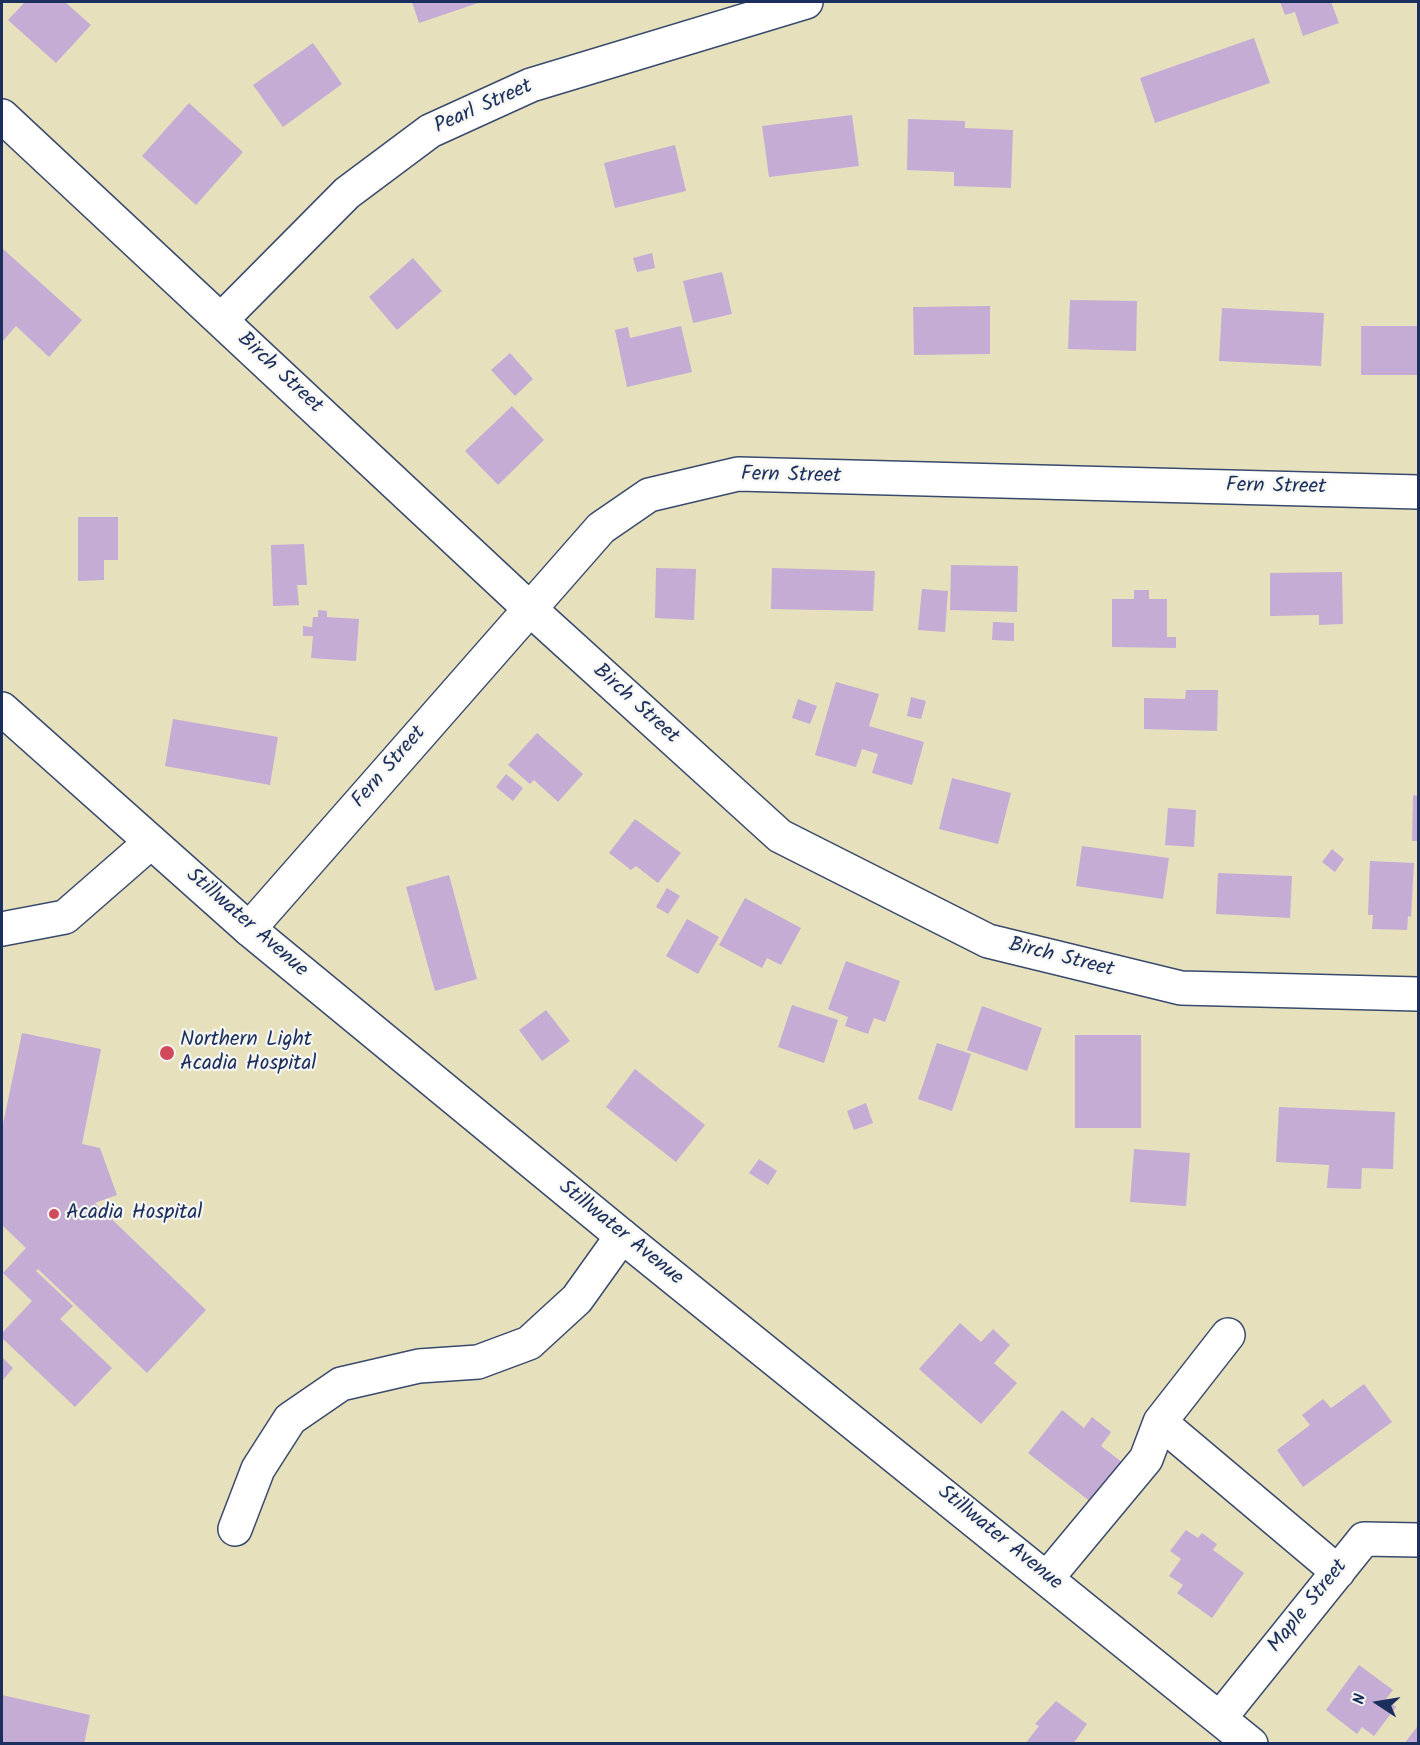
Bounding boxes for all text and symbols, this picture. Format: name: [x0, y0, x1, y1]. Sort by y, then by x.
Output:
street label: Pearl Street: [431, 75, 537, 141]
street label: Birch Street: [231, 328, 327, 420]
street label: Fern Street: [741, 464, 841, 490]
street label: Fern Street: [1226, 475, 1326, 501]
street label: Birch Street: [587, 660, 683, 750]
street label: Fern Street: [348, 722, 432, 814]
street label: Stillwater Avenue: [180, 864, 312, 984]
street label: Birch Street: [1006, 934, 1116, 984]
place label: Northern Light Acadia Hospital: [180, 1028, 316, 1078]
marker: Northern Light Acadia Hospital: [158, 1044, 176, 1062]
street label: Stillwater Avenue: [552, 1176, 688, 1292]
place label: Acadia Hospital: [66, 1201, 202, 1227]
marker: Acadia Hospital: [47, 1207, 61, 1221]
street label: Stillwater Avenue: [931, 1481, 1067, 1597]
street label: Maple Street: [1264, 1555, 1354, 1659]
north arrow: [1348, 1673, 1408, 1733]
text: N: [1347, 1692, 1373, 1707]

